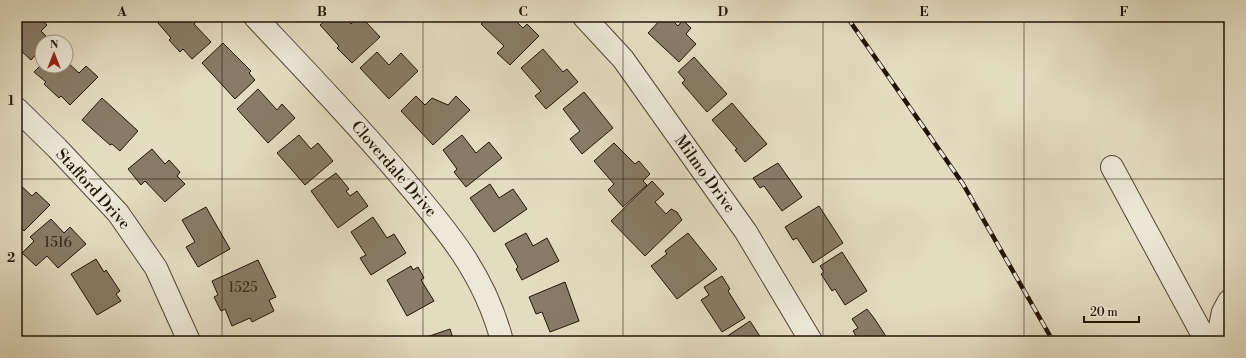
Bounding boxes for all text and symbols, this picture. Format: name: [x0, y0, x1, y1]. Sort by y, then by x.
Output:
text: A: [116, 4, 127, 20]
text: B: [317, 4, 327, 20]
text: C: [518, 4, 528, 20]
text: D: [718, 4, 728, 20]
text: E: [919, 4, 929, 20]
text: F: [1119, 4, 1129, 20]
north arrow: [34, 34, 74, 74]
text: N: [50, 38, 59, 52]
text: 1: [8, 93, 15, 109]
street label: Cloverdale Drive: [347, 117, 441, 221]
street label: Milmo Drive: [670, 131, 740, 217]
street label: Stafford Drive: [51, 144, 135, 234]
house number: 1516: [44, 234, 72, 252]
text: 2: [7, 250, 15, 266]
house number: 1525: [228, 279, 258, 297]
scale bar: [1084, 298, 1139, 324]
text: 20 m: [1090, 305, 1118, 320]

